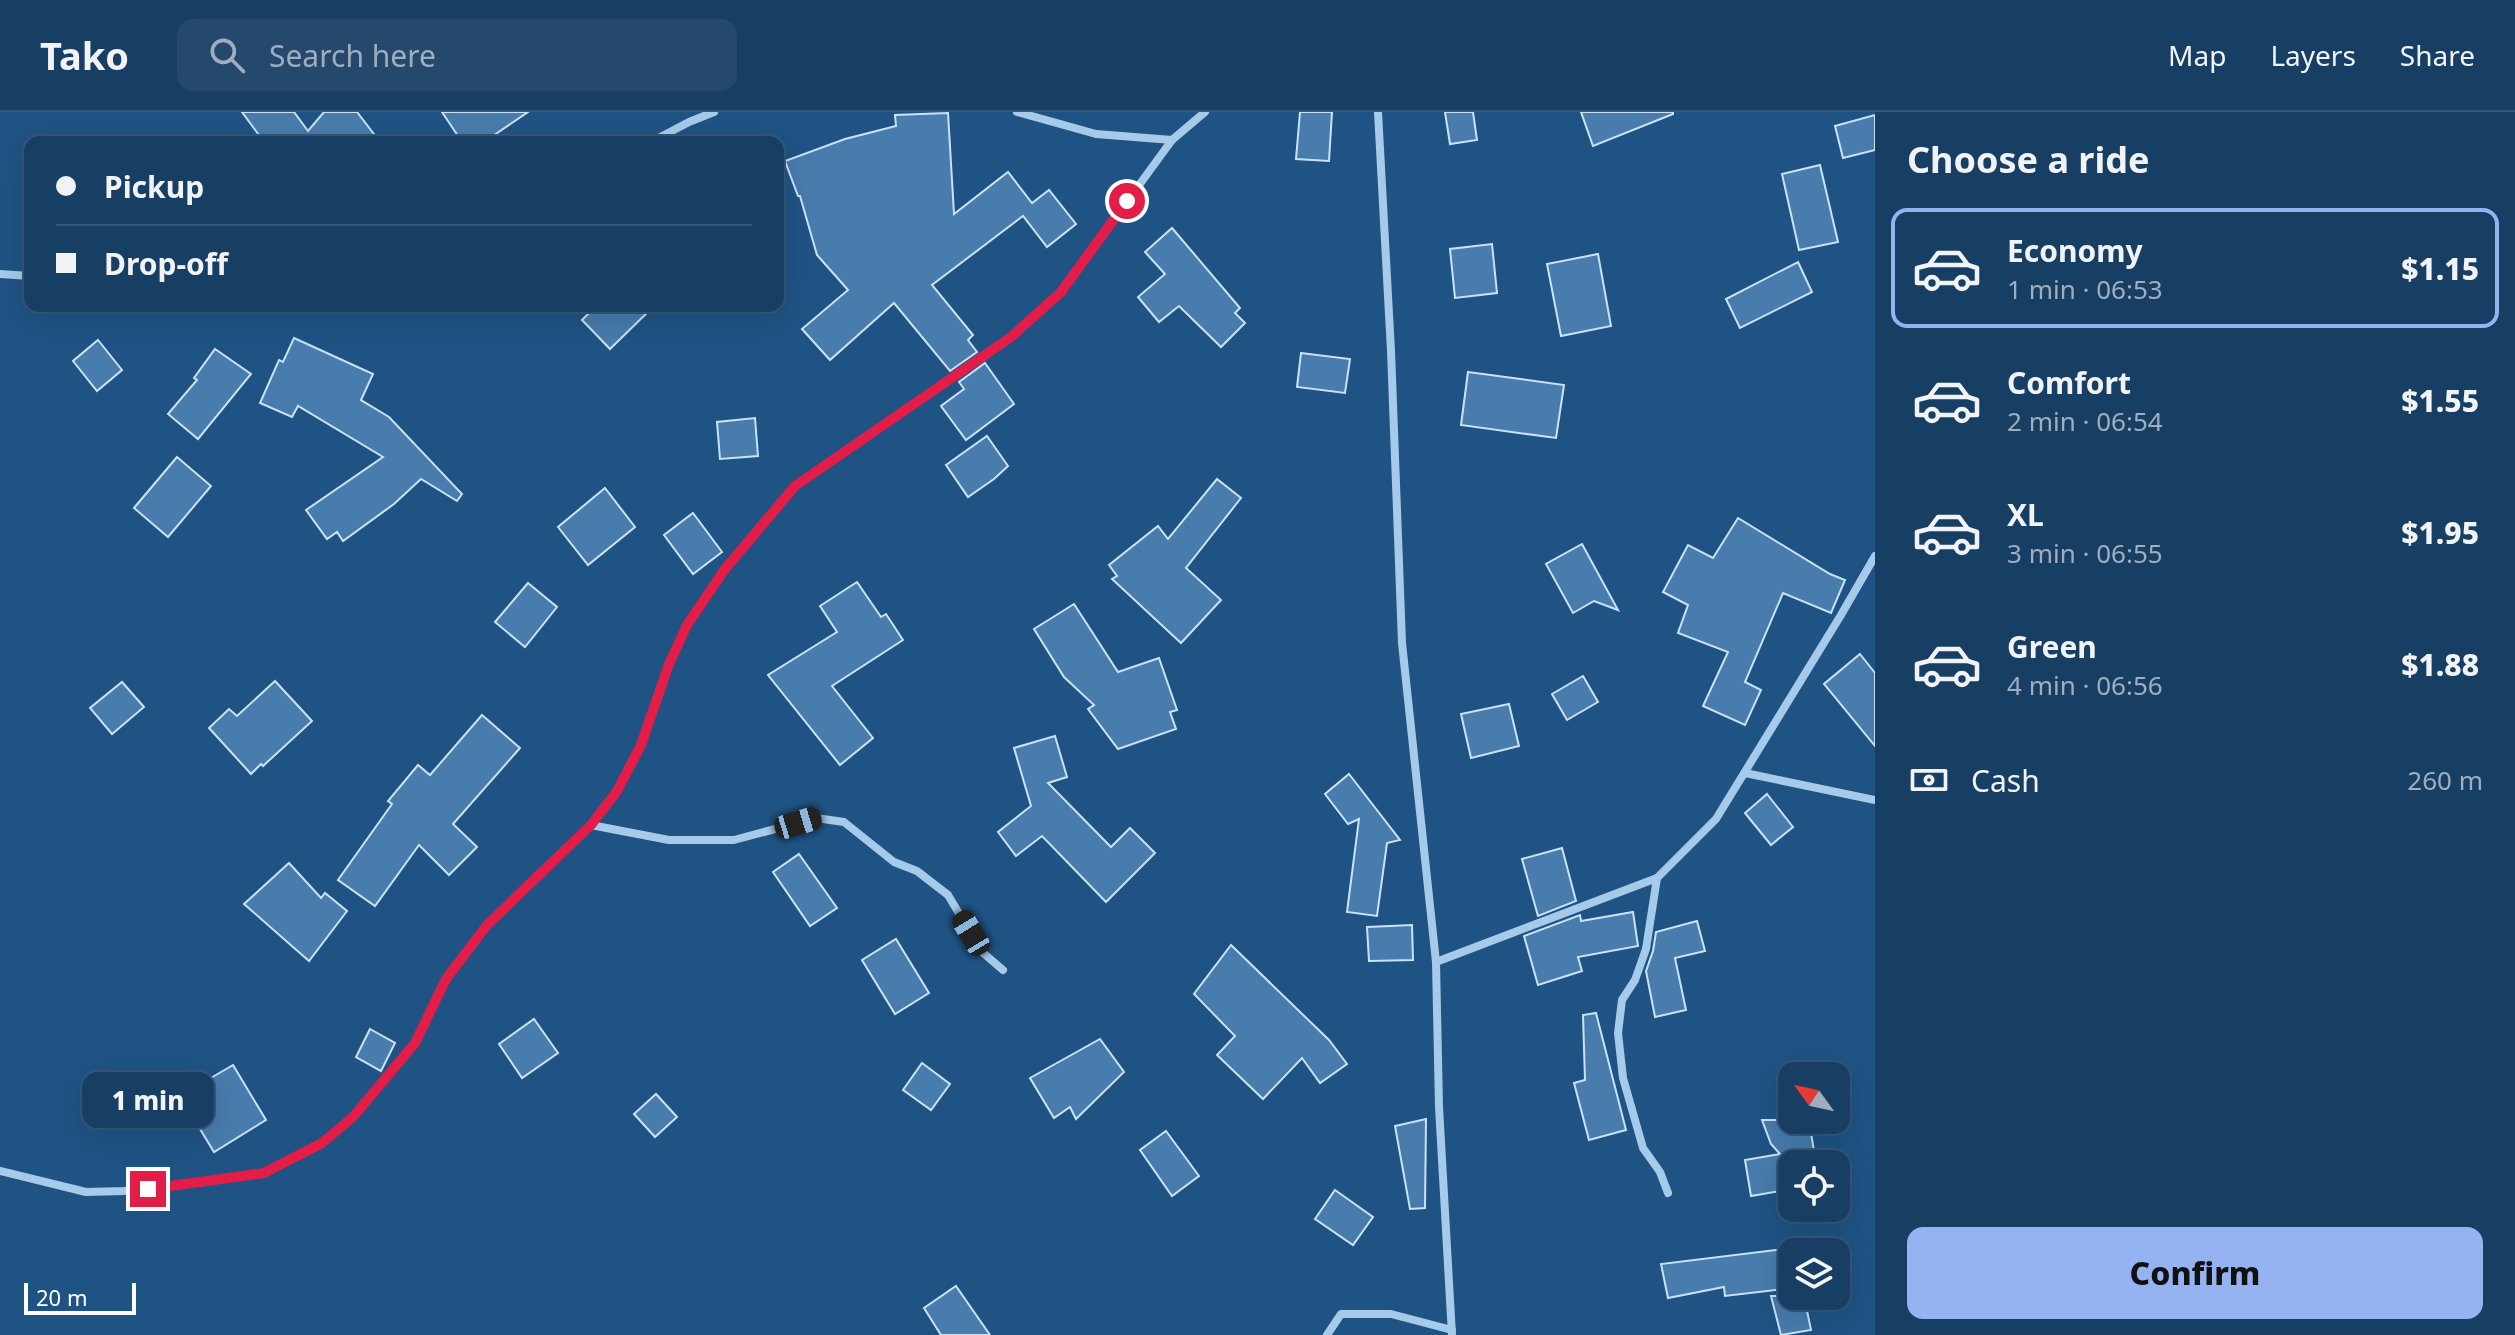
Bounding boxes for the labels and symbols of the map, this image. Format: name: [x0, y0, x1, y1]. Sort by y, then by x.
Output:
route start: [1109, 183, 1145, 219]
car: [772, 805, 824, 841]
car: [948, 906, 994, 960]
north arrow: [1778, 1062, 1850, 1134]
callout: 1 min: [82, 1073, 214, 1129]
route end: [130, 1171, 166, 1207]
scale bar: [24, 1279, 136, 1315]

